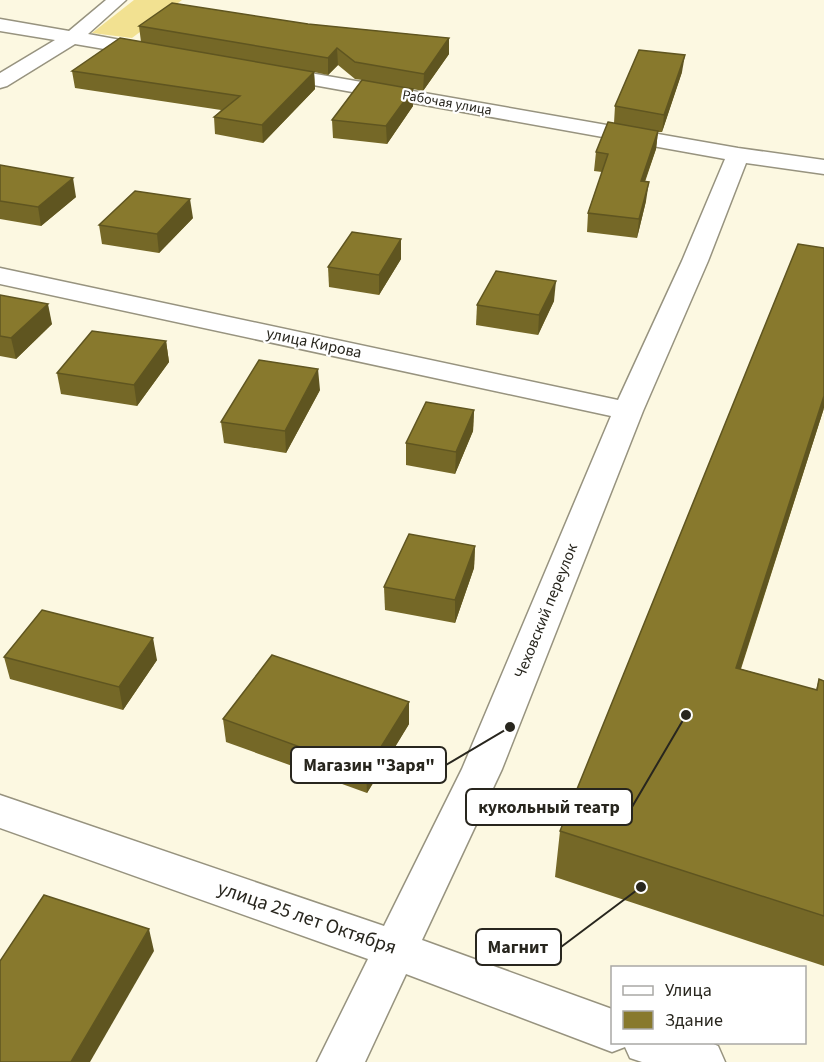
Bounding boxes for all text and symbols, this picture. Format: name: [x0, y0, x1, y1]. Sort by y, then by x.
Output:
street label: Рабочая улица: [401, 85, 493, 121]
street label: улица Кирова: [264, 322, 364, 364]
street label: Чеховский переулок: [509, 540, 583, 682]
callout: Магазин "Заря": [291, 747, 446, 783]
text: Магазин "Заря": [303, 753, 435, 778]
callout: кукольный театр: [466, 789, 632, 825]
text: кукольный театр: [478, 795, 620, 820]
street label: улица 25 лет Октября: [214, 874, 400, 962]
callout: Магнит: [476, 929, 561, 965]
text: Магнит: [488, 935, 549, 960]
legend: [611, 966, 806, 1044]
text: Улица: [665, 978, 712, 1003]
text: Здание: [665, 1008, 723, 1033]

